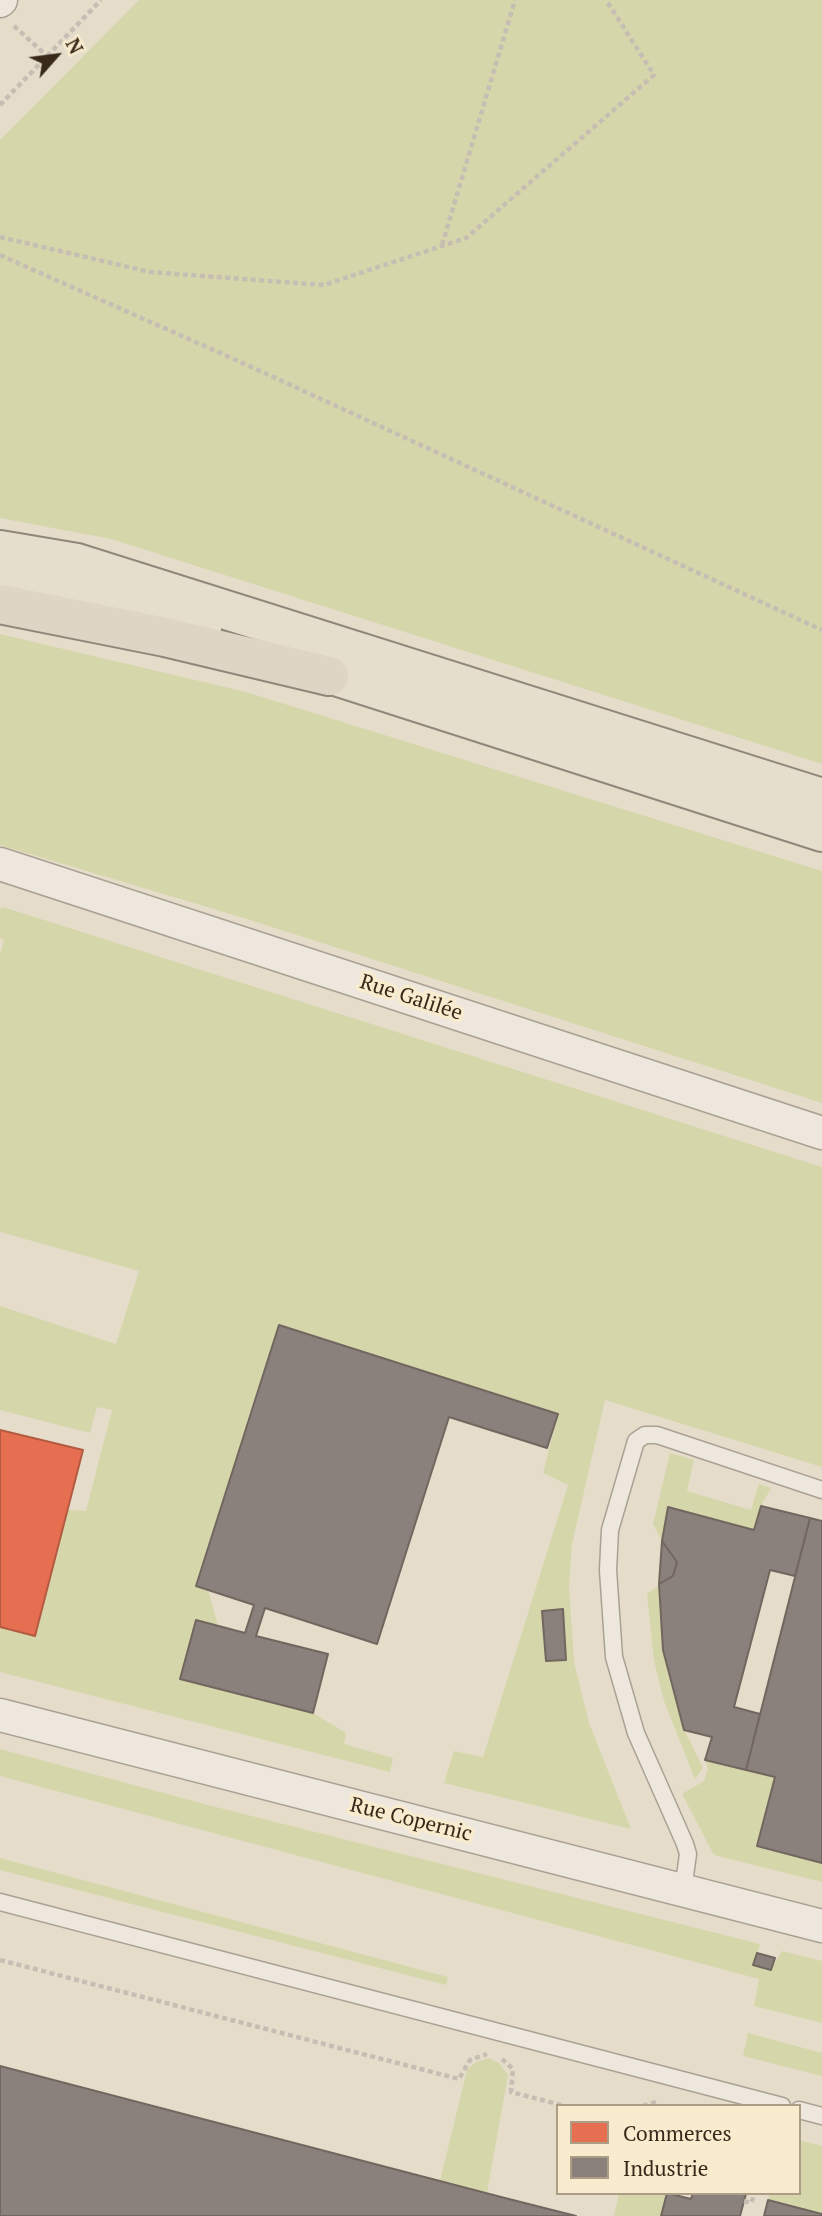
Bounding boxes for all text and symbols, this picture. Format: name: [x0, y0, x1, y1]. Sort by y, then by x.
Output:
north arrow: [21, 21, 91, 91]
text: N: [61, 34, 89, 58]
street label: Rue Galilée: [357, 970, 465, 1026]
street label: Rue Copernic: [347, 1793, 475, 1847]
legend: [556, 2104, 801, 2195]
text: Commerces: [623, 2119, 732, 2147]
text: Industrie: [623, 2154, 708, 2182]

